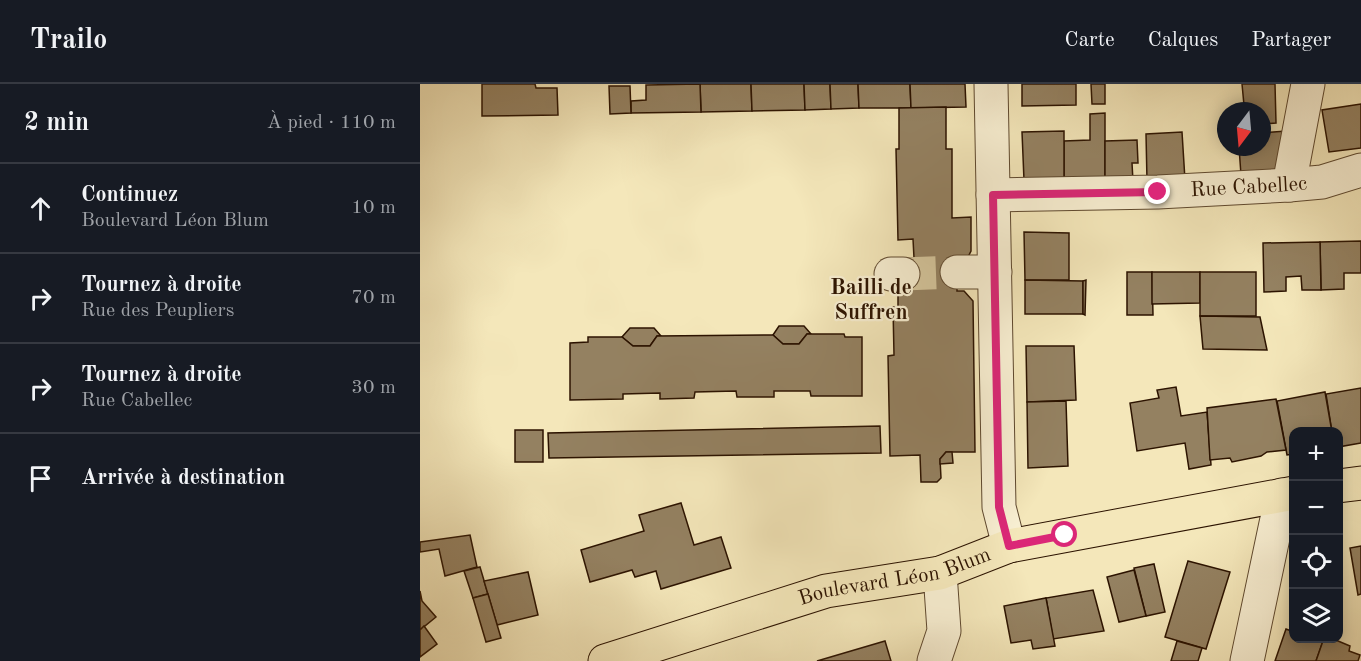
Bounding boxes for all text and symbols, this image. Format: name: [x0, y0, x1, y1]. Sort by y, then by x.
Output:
text: Trailo: [30, 27, 107, 55]
text: Carte: [1065, 30, 1115, 51]
text: Calques: [1148, 30, 1218, 51]
text: Partager: [1251, 30, 1331, 51]
north arrow: [1217, 102, 1271, 156]
text: 2 min: [24, 110, 89, 136]
text: À pied · 110 m: [267, 113, 396, 133]
street label: Rue Cabellec: [1190, 173, 1308, 201]
route end: [1144, 178, 1170, 204]
text: Continuez: [81, 184, 178, 206]
icon: ahead: [24, 192, 57, 225]
text: 10 m: [351, 198, 396, 218]
text: Boulevard Léon Blum: [81, 211, 269, 231]
text: Tournez à droite: [81, 274, 242, 296]
district label: Bailli de Suffren: [830, 277, 912, 324]
icon: right: [24, 282, 57, 315]
text: 70 m: [351, 288, 396, 308]
text: Rue des Peupliers: [81, 301, 234, 321]
text: Tournez à droite: [81, 364, 242, 386]
icon: right: [24, 372, 57, 405]
text: 30 m: [351, 378, 396, 398]
text: Rue Cabellec: [81, 391, 192, 411]
map controls: [1289, 427, 1343, 643]
button: +: [1289, 427, 1343, 481]
icon: arrive: [24, 462, 57, 495]
text: Arrivée à destination: [81, 467, 285, 489]
button: −: [1289, 481, 1343, 535]
route start: [1051, 521, 1077, 547]
button: locate: [1289, 535, 1343, 589]
street label: Boulevard Léon Blum: [796, 544, 994, 610]
button: layers: [1289, 589, 1343, 643]

